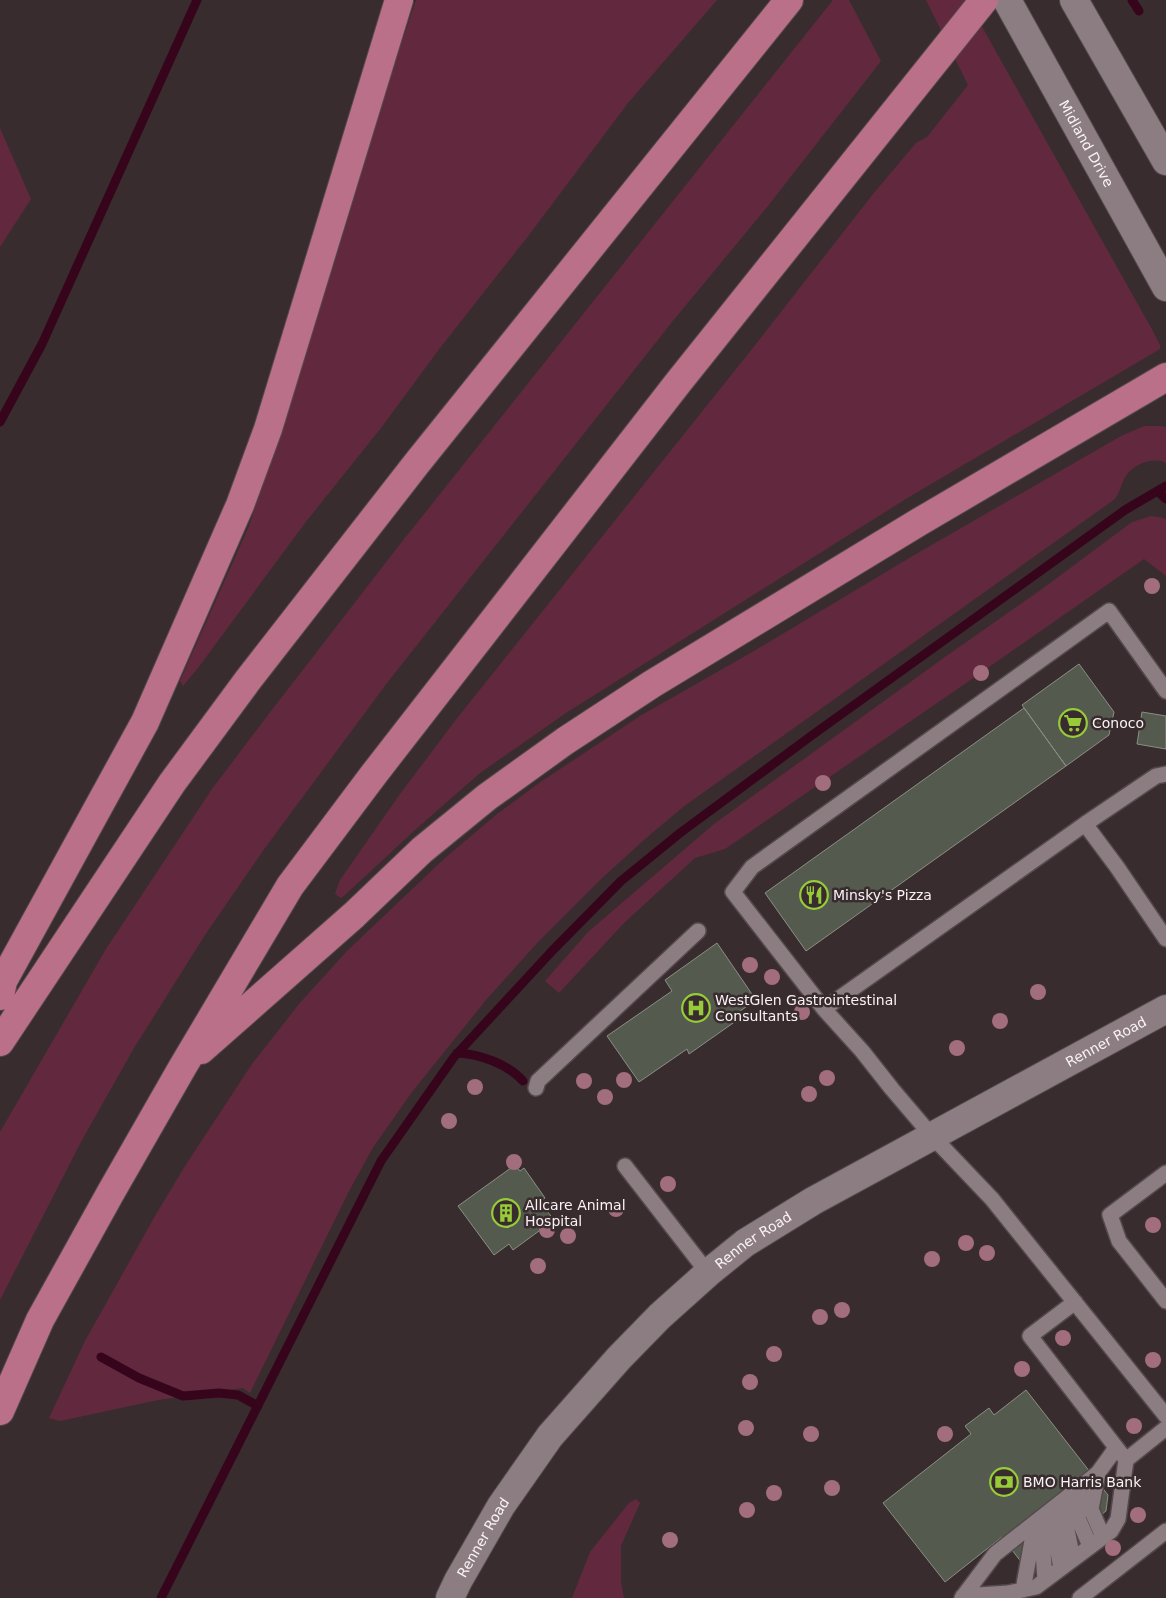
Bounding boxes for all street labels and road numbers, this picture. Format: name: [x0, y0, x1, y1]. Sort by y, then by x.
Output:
street label: Midland Drive: [1056, 97, 1117, 190]
street label: Renner Road: [1063, 1013, 1149, 1070]
street label: Renner Road: [712, 1208, 794, 1272]
street label: Renner Road: [454, 1494, 512, 1580]

